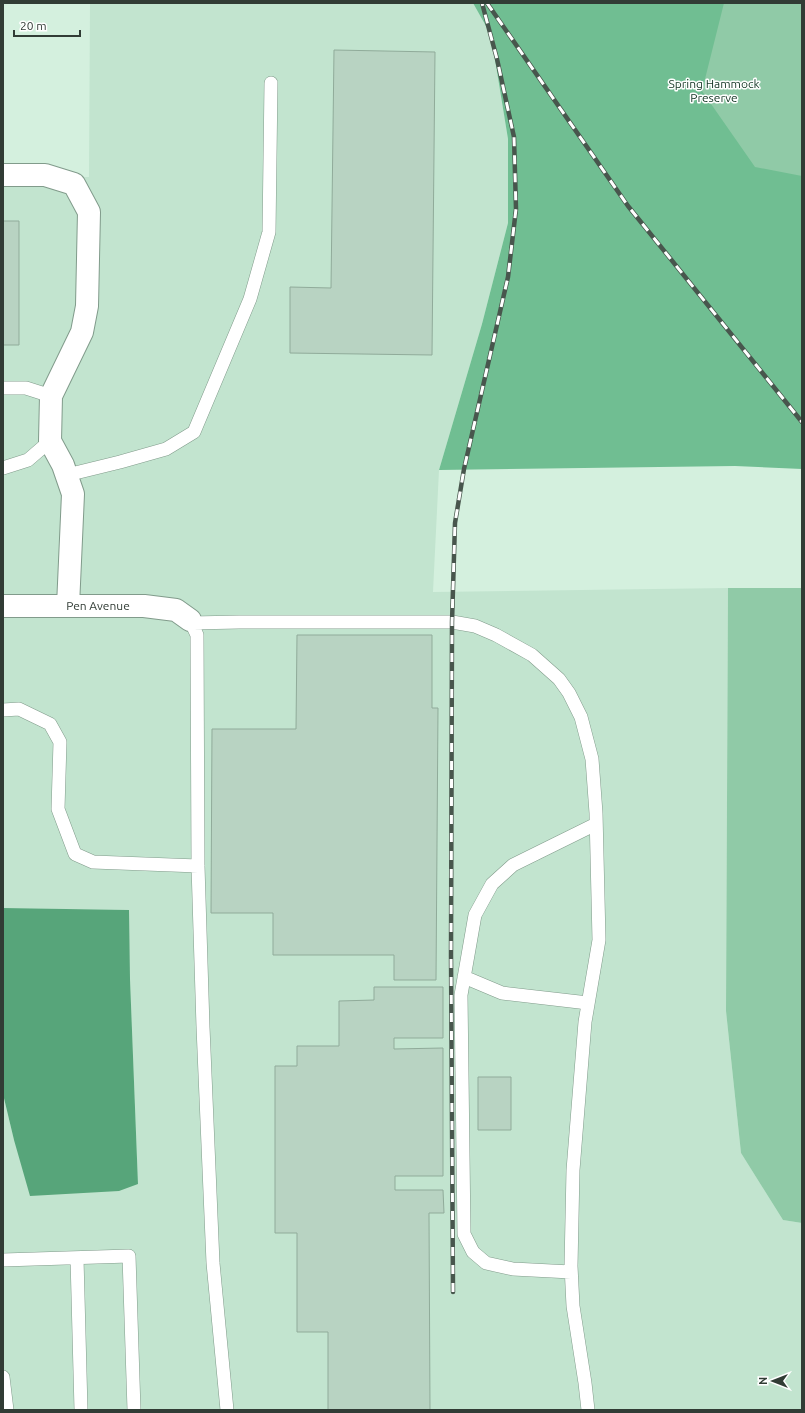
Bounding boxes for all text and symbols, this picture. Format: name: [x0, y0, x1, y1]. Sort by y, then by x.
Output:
scale bar: [14, 12, 80, 38]
text: 20 m: [20, 19, 47, 32]
park label: Spring Hammock Preserve: [668, 77, 760, 104]
street label: Pen Avenue: [66, 599, 130, 612]
north arrow: [753, 1361, 793, 1401]
text: N: [757, 1377, 769, 1385]

